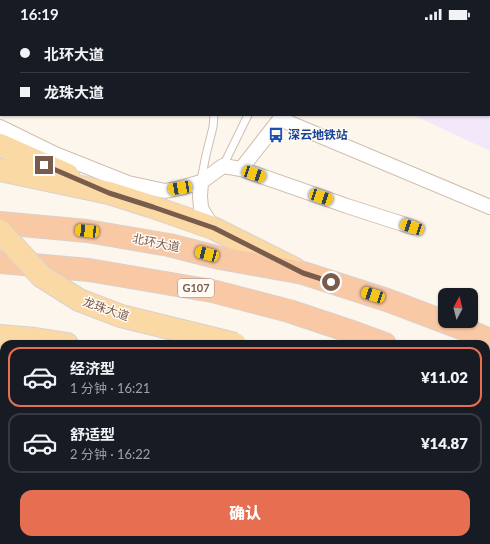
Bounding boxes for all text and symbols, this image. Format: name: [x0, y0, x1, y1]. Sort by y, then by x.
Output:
text: 16:19: [20, 5, 59, 23]
text: 北环大道: [44, 45, 104, 63]
text: 龙珠大道: [44, 83, 104, 101]
bus stop icon: 深云地铁站: [267, 126, 285, 144]
place label: 深云地铁站: [288, 127, 348, 142]
route end: [35, 156, 53, 174]
car: [241, 164, 267, 184]
car: [167, 180, 193, 196]
car: [308, 187, 334, 207]
car: [399, 218, 425, 236]
car: [74, 224, 100, 238]
street label: 北环大道: [131, 231, 181, 254]
car: [194, 245, 220, 263]
route start: [322, 273, 340, 291]
road number: G107: [178, 279, 214, 297]
car: [360, 286, 386, 304]
north arrow: [438, 288, 478, 328]
map controls: [438, 288, 478, 328]
street label: 龙珠大道: [81, 294, 131, 323]
icon: car: [22, 359, 58, 395]
text: 经济型: [70, 359, 115, 377]
text: ¥11.02: [421, 368, 468, 386]
text: 1 分钟 · 16:21: [70, 380, 150, 396]
icon: car: [22, 425, 58, 461]
text: 舒适型: [70, 425, 115, 443]
text: ¥14.87: [421, 434, 468, 452]
text: 2 分钟 · 16:22: [70, 446, 150, 462]
button: 确认: [20, 490, 470, 536]

